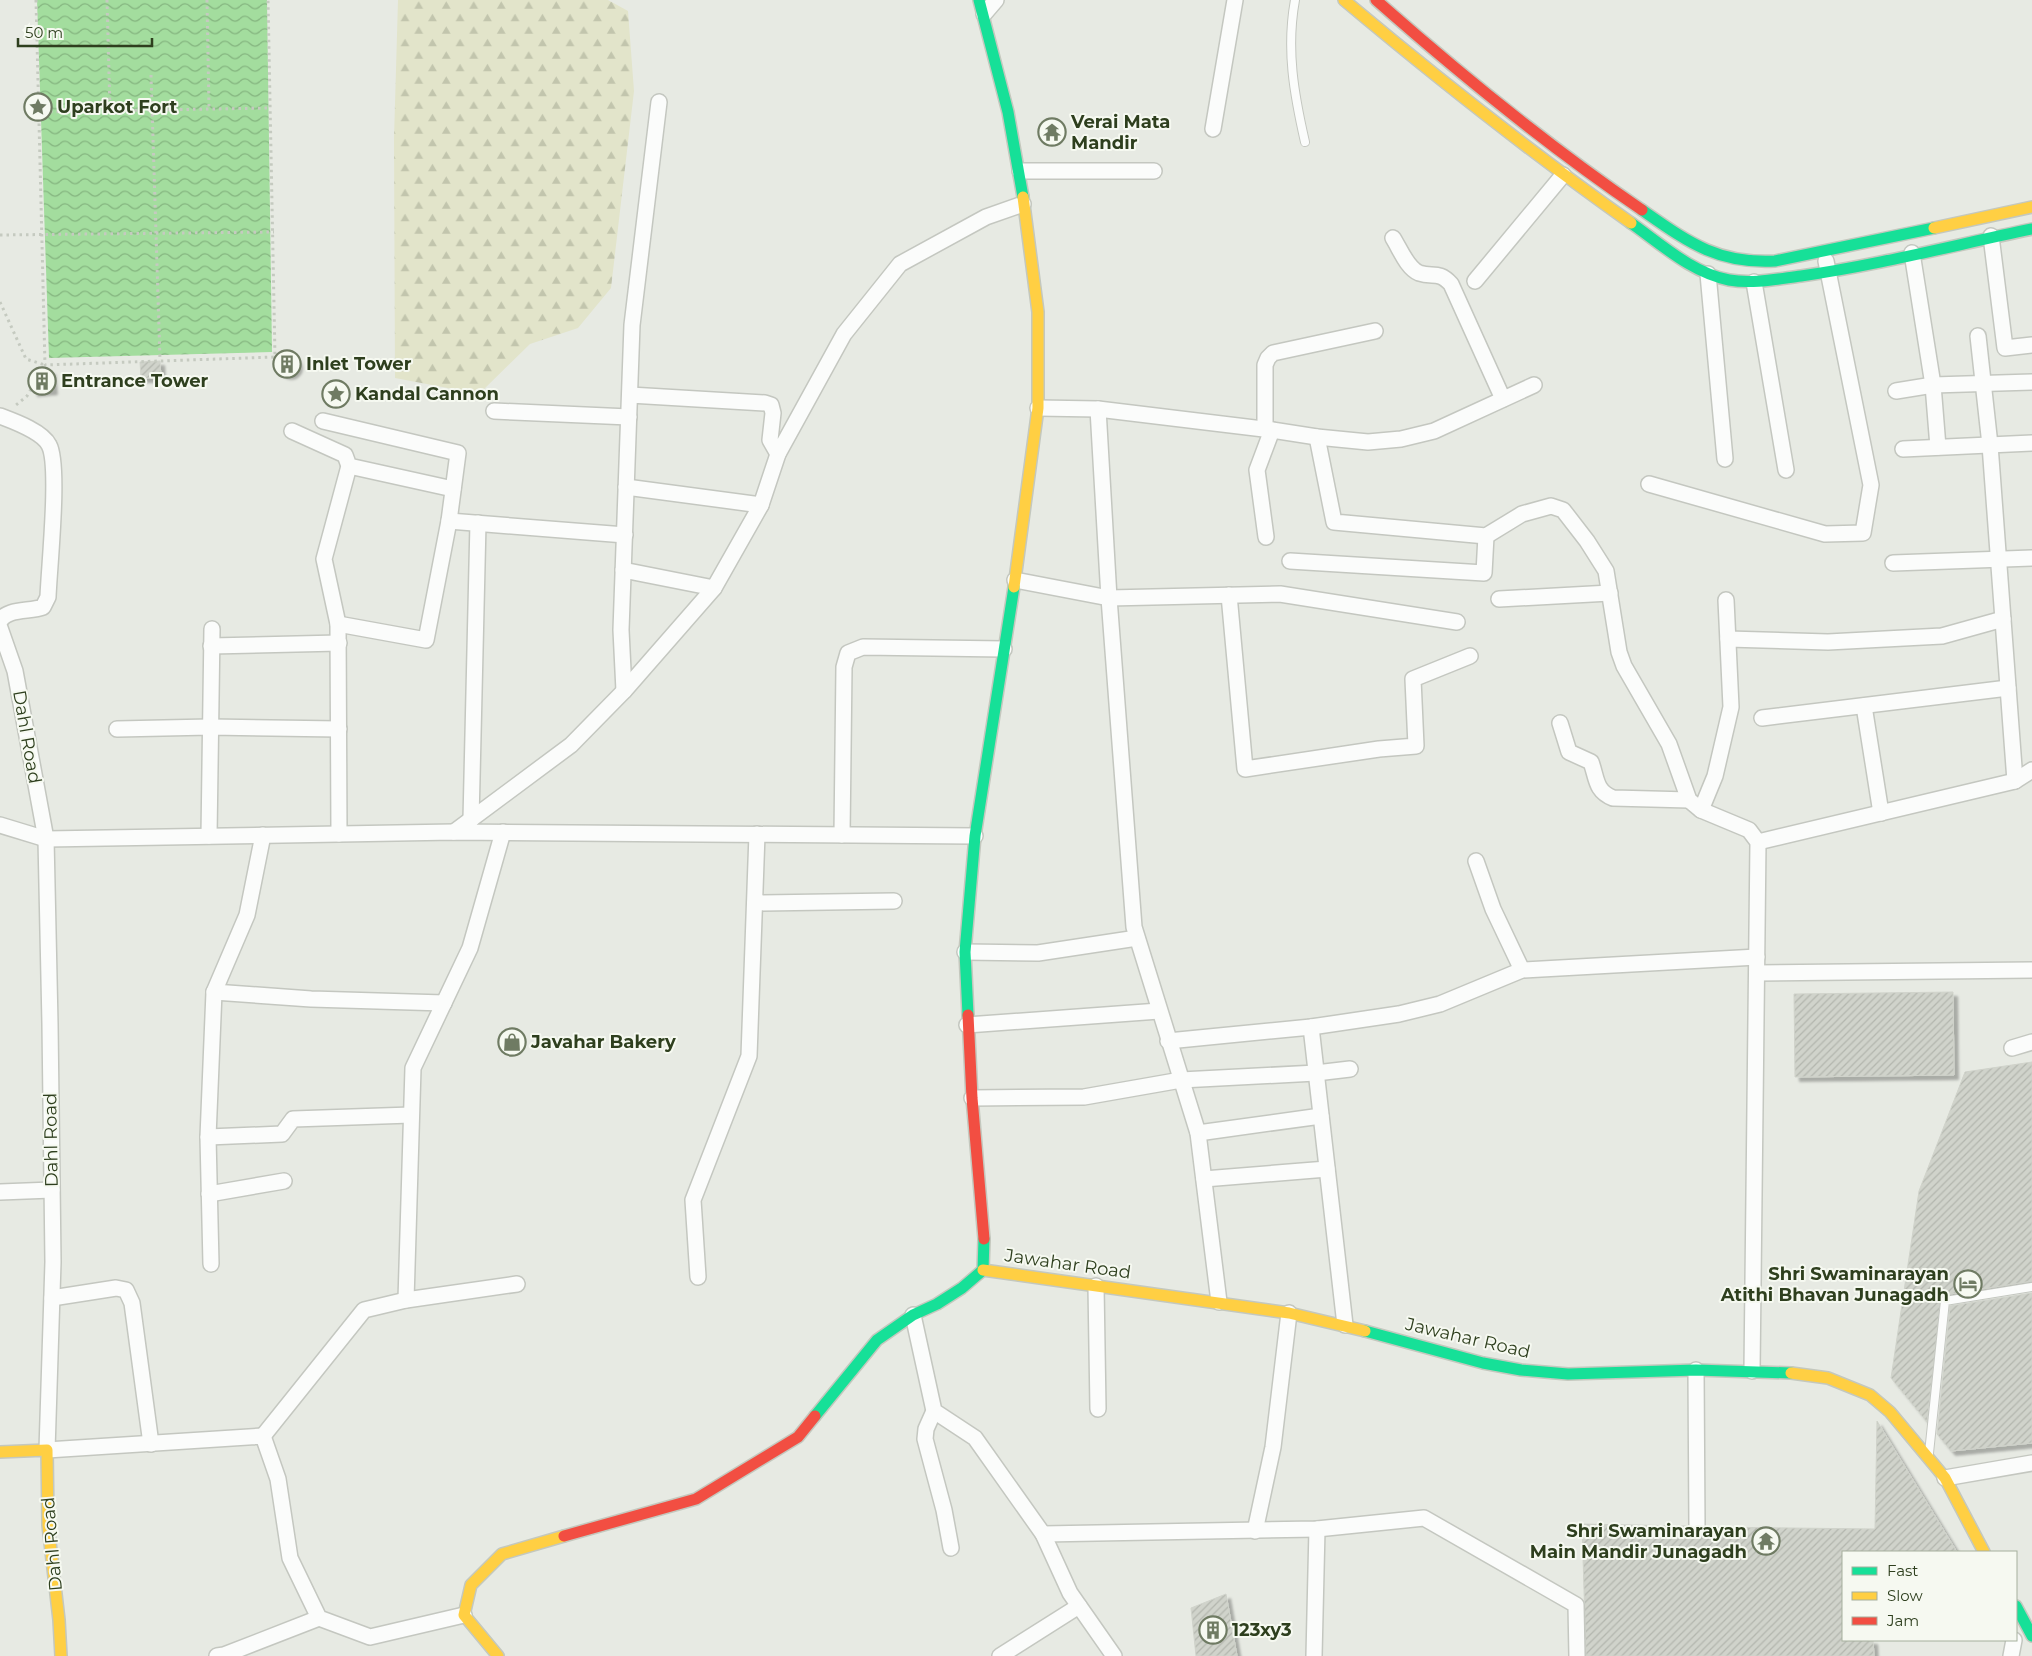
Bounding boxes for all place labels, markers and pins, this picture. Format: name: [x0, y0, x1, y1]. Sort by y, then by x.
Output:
place icon: Uparkot Fort: [23, 92, 53, 122]
place label: Uparkot Fort: [57, 96, 177, 118]
place label: Verai Mata Mandir: [1070, 111, 1170, 154]
temple icon: Verai Mata Mandir: [1037, 117, 1067, 147]
building icon: Inlet Tower: [272, 349, 302, 379]
place label: Inlet Tower: [306, 353, 412, 375]
building icon: Entrance Tower: [27, 366, 57, 396]
place label: Entrance Tower: [61, 370, 209, 392]
place icon: Kandal Cannon: [321, 379, 351, 409]
place label: Kandal Cannon: [355, 383, 499, 405]
shop icon: Javahar Bakery: [497, 1027, 527, 1057]
place label: Javahar Bakery: [530, 1031, 676, 1053]
place label: Shri Swaminarayan Atithi Bhavan Junagadh: [1720, 1263, 1949, 1306]
hotel icon: Shri Swaminarayan Atithi Bhavan Junagadh: [1953, 1269, 1983, 1299]
place label: Shri Swaminarayan Main Mandir Junagadh: [1530, 1520, 1747, 1563]
temple icon: Shri Swaminarayan Main Mandir Junagadh: [1751, 1526, 1781, 1556]
building icon: 123xy3: [1198, 1615, 1228, 1645]
place label: 123xy3: [1232, 1619, 1292, 1641]

